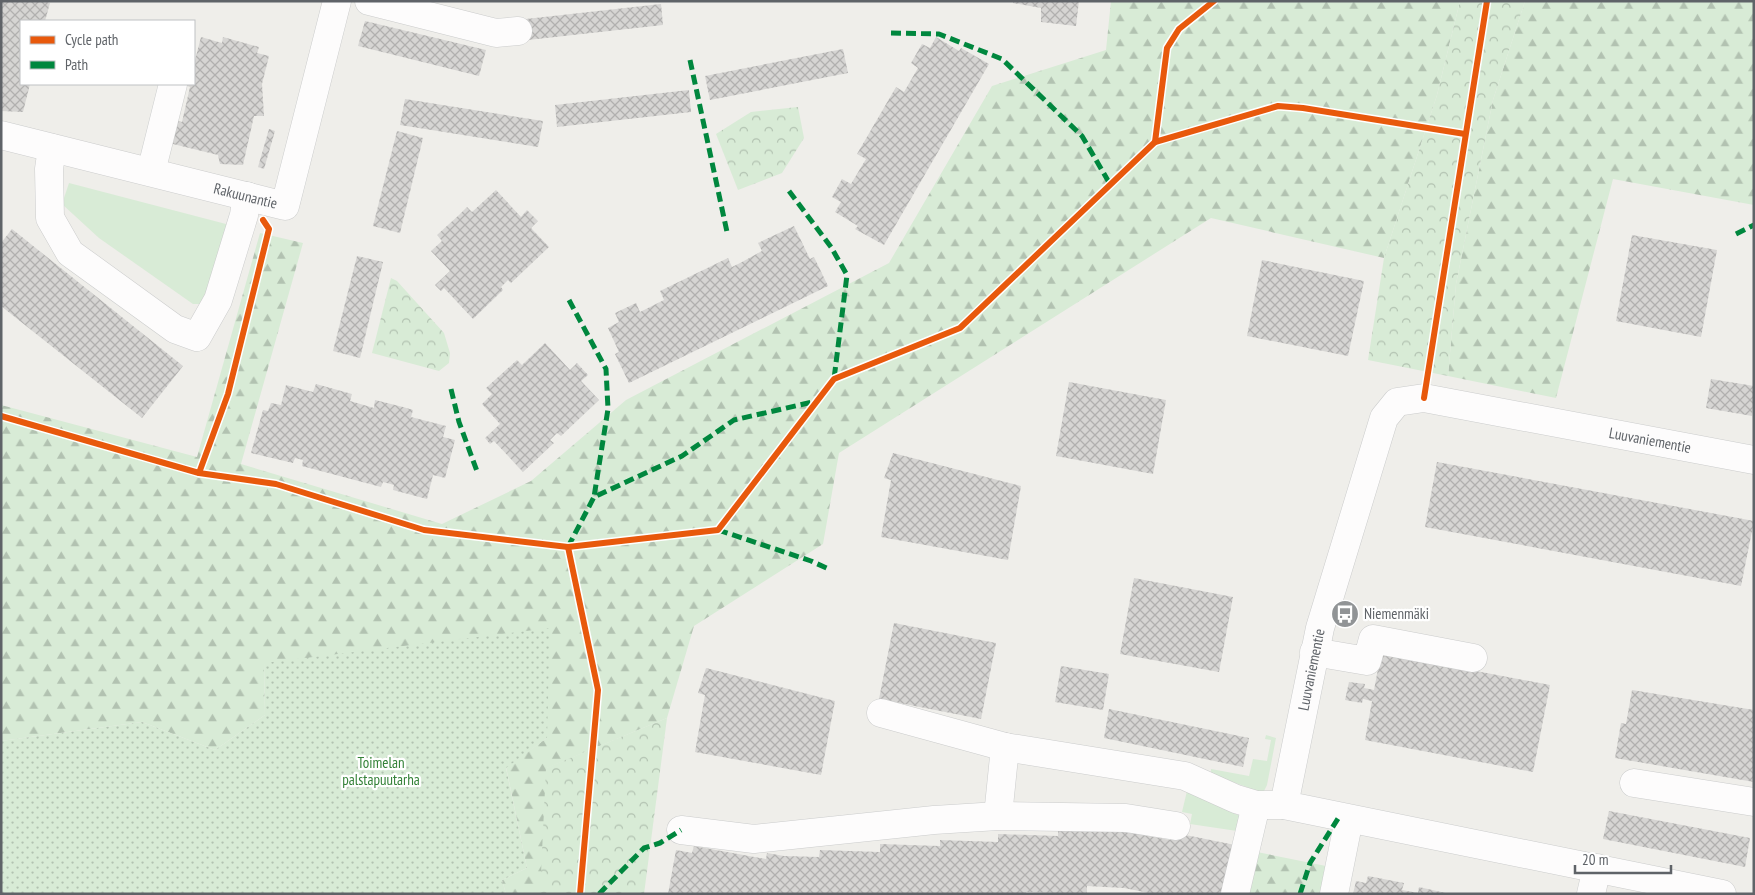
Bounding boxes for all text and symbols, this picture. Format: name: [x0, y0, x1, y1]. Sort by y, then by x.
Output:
legend: [20, 20, 195, 85]
text: Cycle path: [65, 30, 118, 49]
text: Path: [65, 55, 88, 74]
street label: Rakuunantie: [212, 179, 279, 213]
street label: Luuvaniementie: [1608, 423, 1693, 457]
bus stop icon: Niemenmäki: [1330, 599, 1360, 629]
place label: Niemenmäki: [1364, 604, 1429, 623]
street label: Luuvaniementie: [1293, 627, 1329, 712]
park label: Toimelan palstapuutarha: [342, 753, 420, 789]
scale bar: [1575, 842, 1671, 874]
text: 20 m: [1582, 850, 1608, 869]

